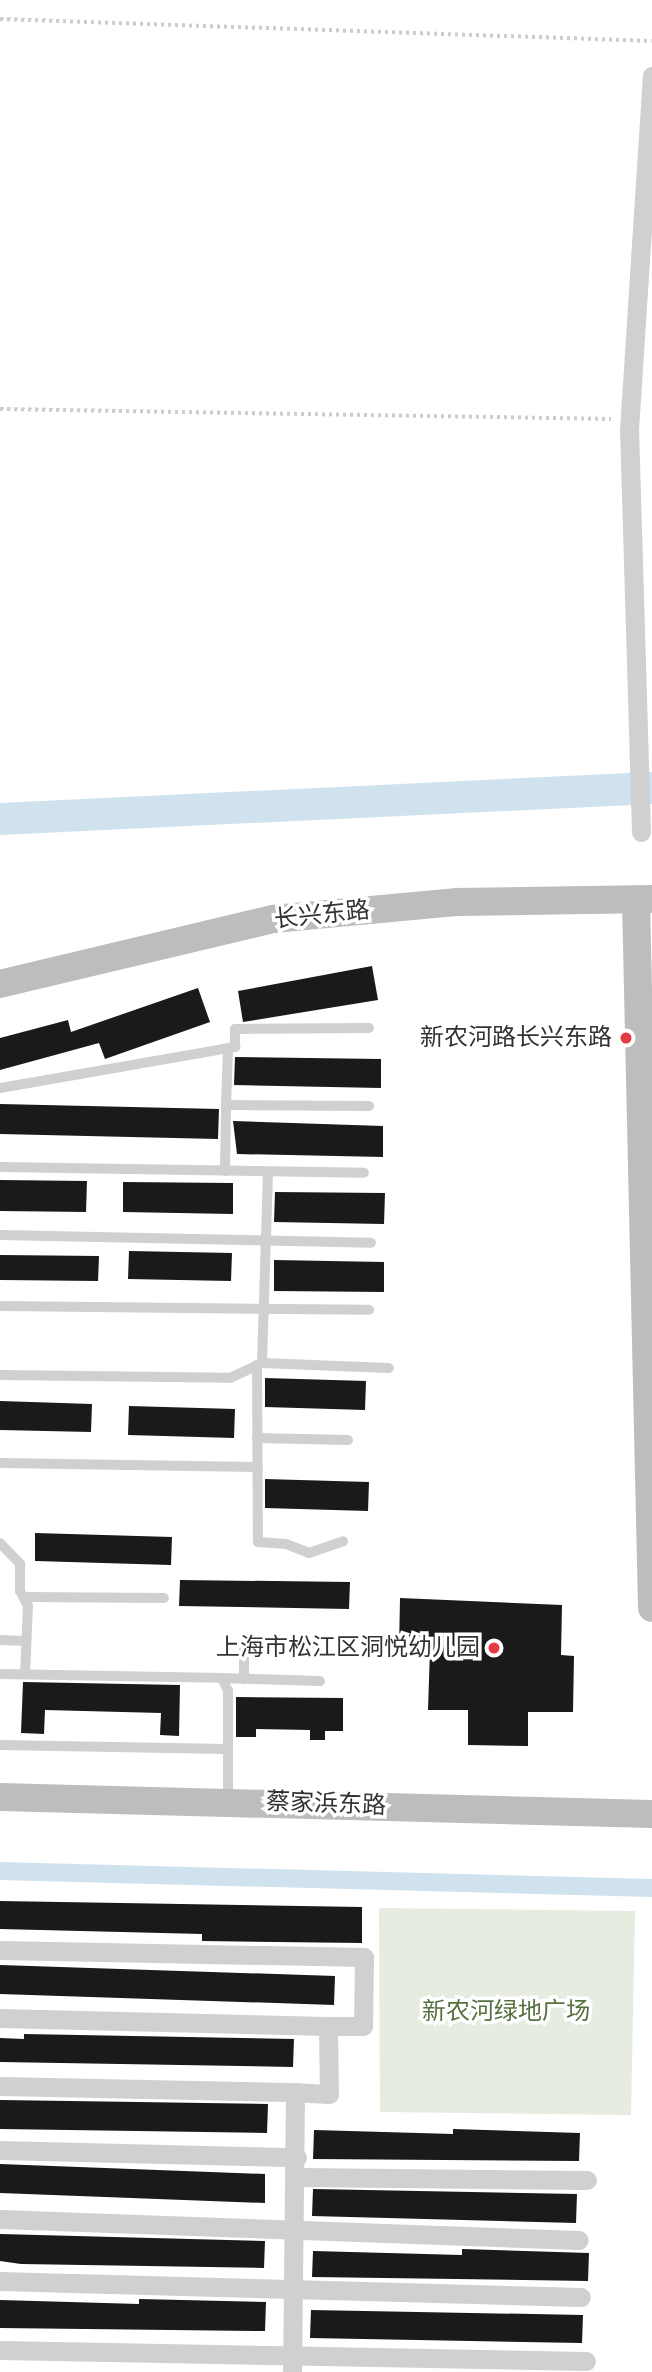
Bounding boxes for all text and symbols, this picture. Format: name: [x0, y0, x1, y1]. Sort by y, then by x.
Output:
street label: 长兴东路: [273, 896, 371, 934]
place label: 新农河路长兴东路: [420, 1024, 612, 1052]
marker: 新农河路长兴东路: [618, 1030, 634, 1046]
place label: 上海市松江区洞悦幼儿园: [216, 1634, 480, 1662]
marker: 上海市松江区洞悦幼儿园: [486, 1640, 502, 1656]
street label: 蔡家浜东路: [266, 1788, 386, 1820]
park label: 新农河绿地广场: [422, 1998, 590, 2026]

